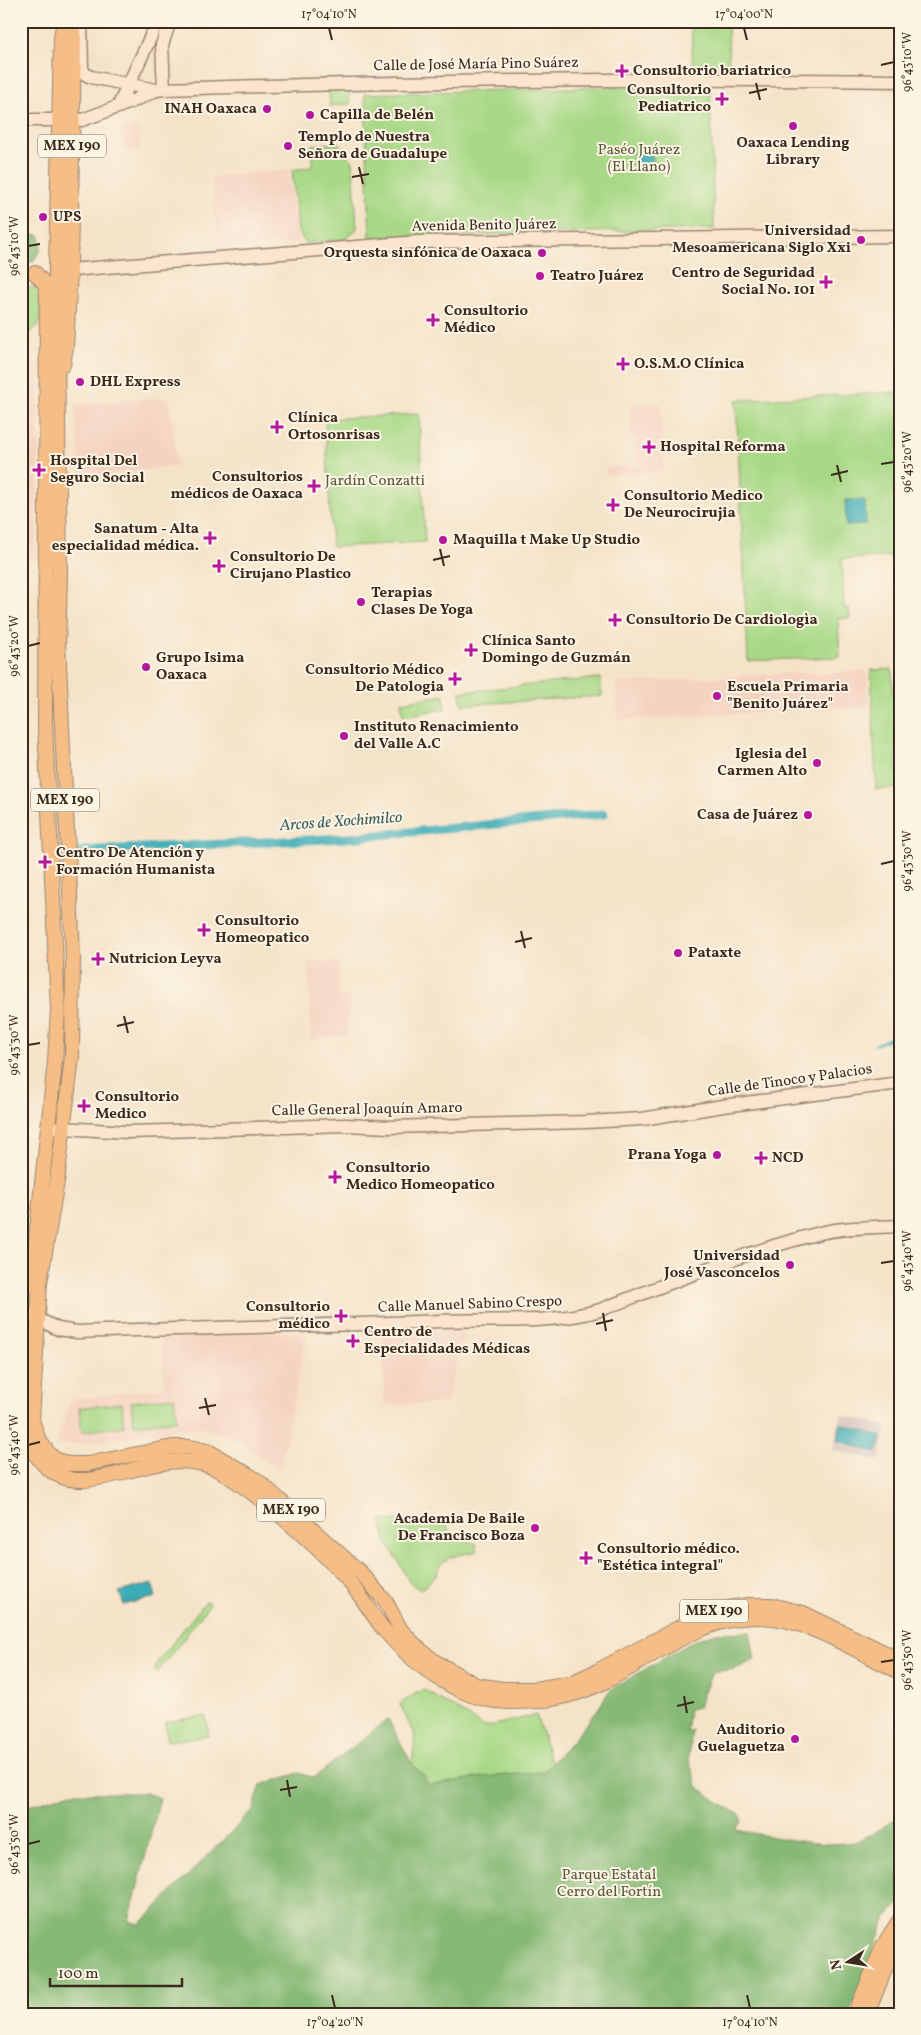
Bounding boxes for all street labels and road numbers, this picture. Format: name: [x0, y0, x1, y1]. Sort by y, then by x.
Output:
street label: Calle de José María Pino Suárez: [373, 53, 579, 77]
road number: MEX 190: [38, 134, 106, 158]
street label: Avenida Benito Juárez: [411, 214, 557, 238]
road number: MEX 190: [31, 788, 99, 812]
street label: Calle de Tinoco y Palacios: [707, 1059, 873, 1103]
street label: Calle General Joaquín Amaro: [271, 1098, 463, 1122]
street label: Calle Manuel Sabino Crespo: [377, 1291, 563, 1319]
road number: MEX 190: [257, 1498, 325, 1522]
road number: MEX 190: [680, 1600, 748, 1622]

